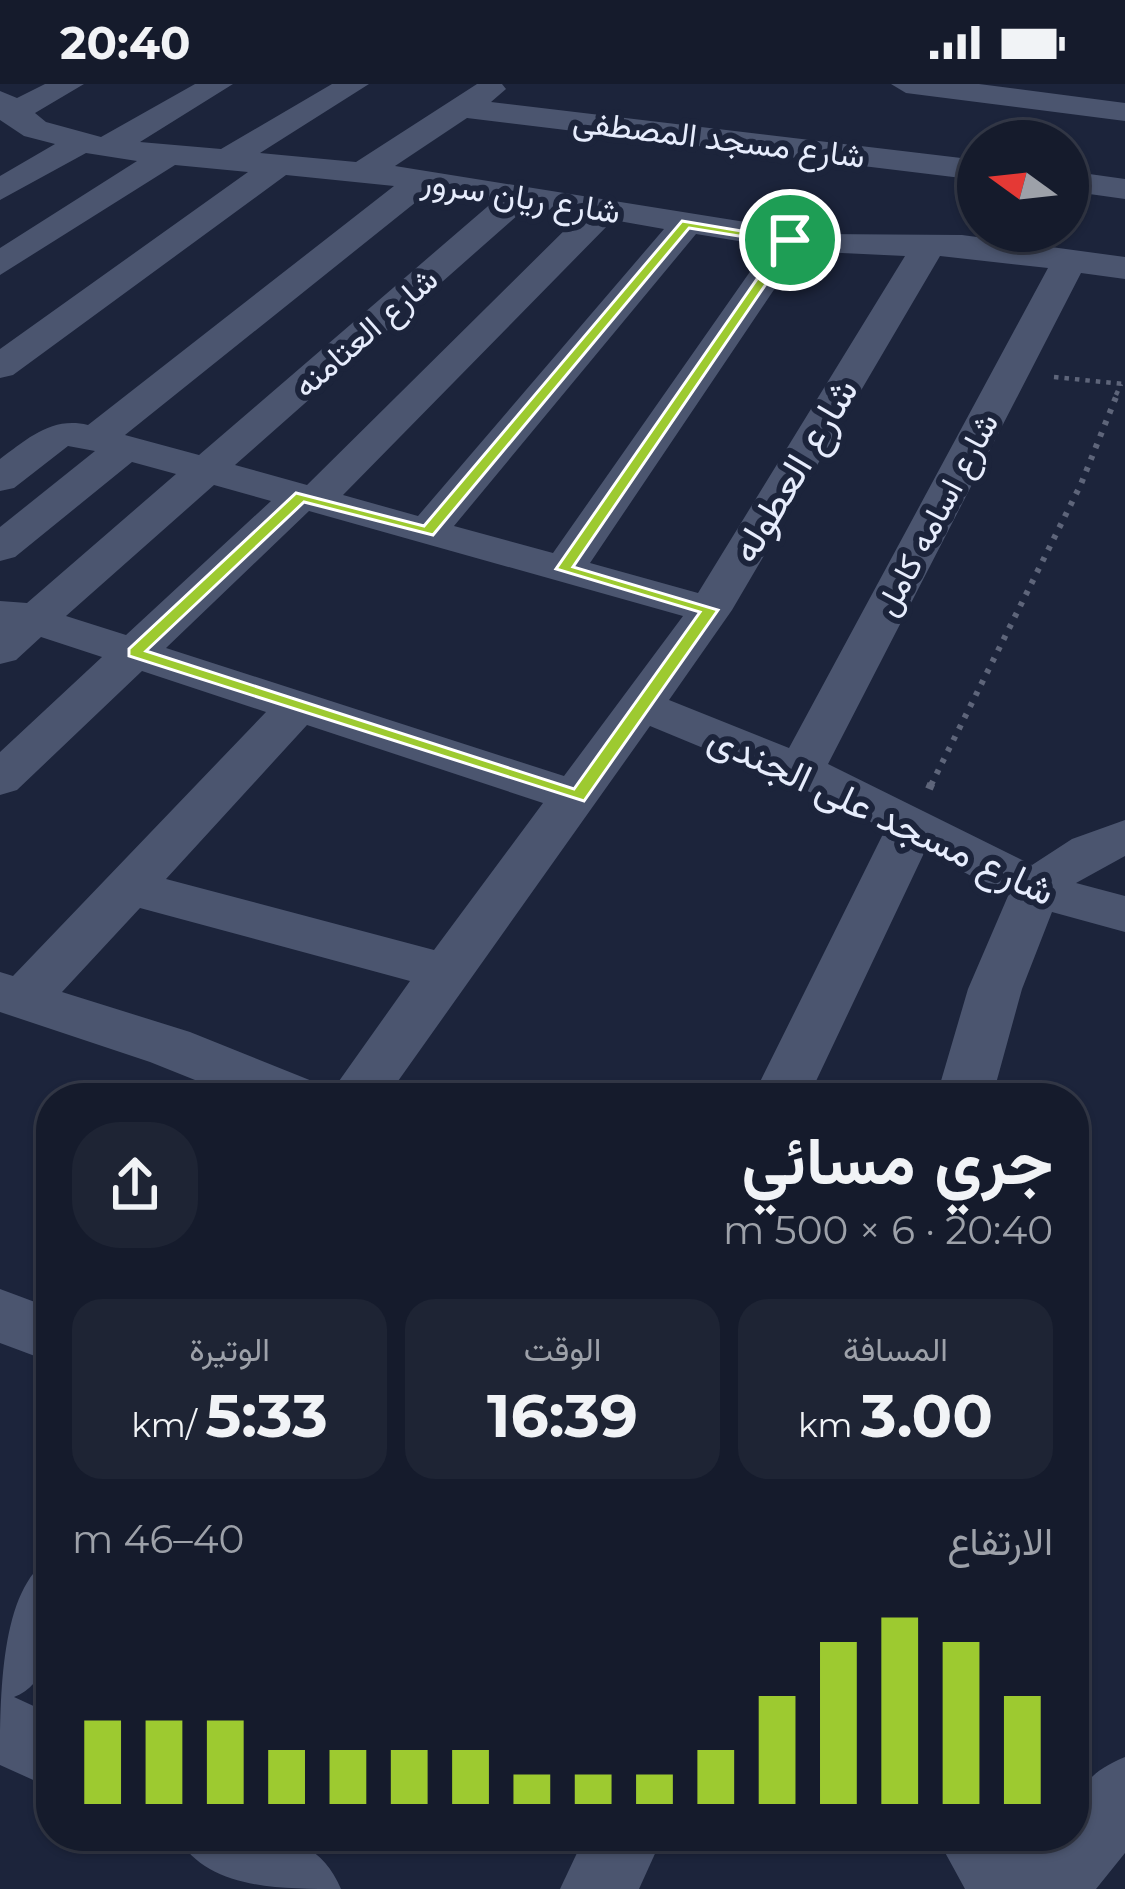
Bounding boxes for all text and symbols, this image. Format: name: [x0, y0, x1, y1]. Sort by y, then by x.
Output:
text: 20:40: [60, 15, 190, 70]
street label: شارع مسجد المصطفى: [570, 100, 867, 179]
north arrow: [957, 120, 1089, 252]
map controls: [957, 120, 1089, 252]
street label: شارع ريان سرور: [417, 160, 623, 234]
pin: [739, 189, 841, 291]
icon: arrive: [757, 207, 823, 273]
street label: شارع العتامنه: [285, 258, 447, 408]
street label: شارع العطوله: [720, 369, 870, 572]
street label: شارع اسامه كامل: [866, 406, 1009, 624]
street label: شارع مسجد على الجندى: [700, 713, 1063, 918]
text: جري مسائي: [742, 1120, 1053, 1201]
button: share: [72, 1122, 198, 1248]
text: 20:40 · 6 × 500 m: [723, 1206, 1053, 1254]
text: الوتيرة: [189, 1329, 270, 1369]
text: الوقت: [524, 1329, 601, 1369]
text: المسافة: [843, 1329, 948, 1369]
text: 5:33: [206, 1379, 328, 1452]
text: 16:39: [487, 1379, 638, 1452]
text: 3.00: [861, 1379, 993, 1452]
text: /km: [131, 1405, 206, 1445]
text: km: [798, 1405, 861, 1445]
text: 40–46 m: [72, 1515, 244, 1563]
text: الارتفاع: [947, 1517, 1053, 1565]

